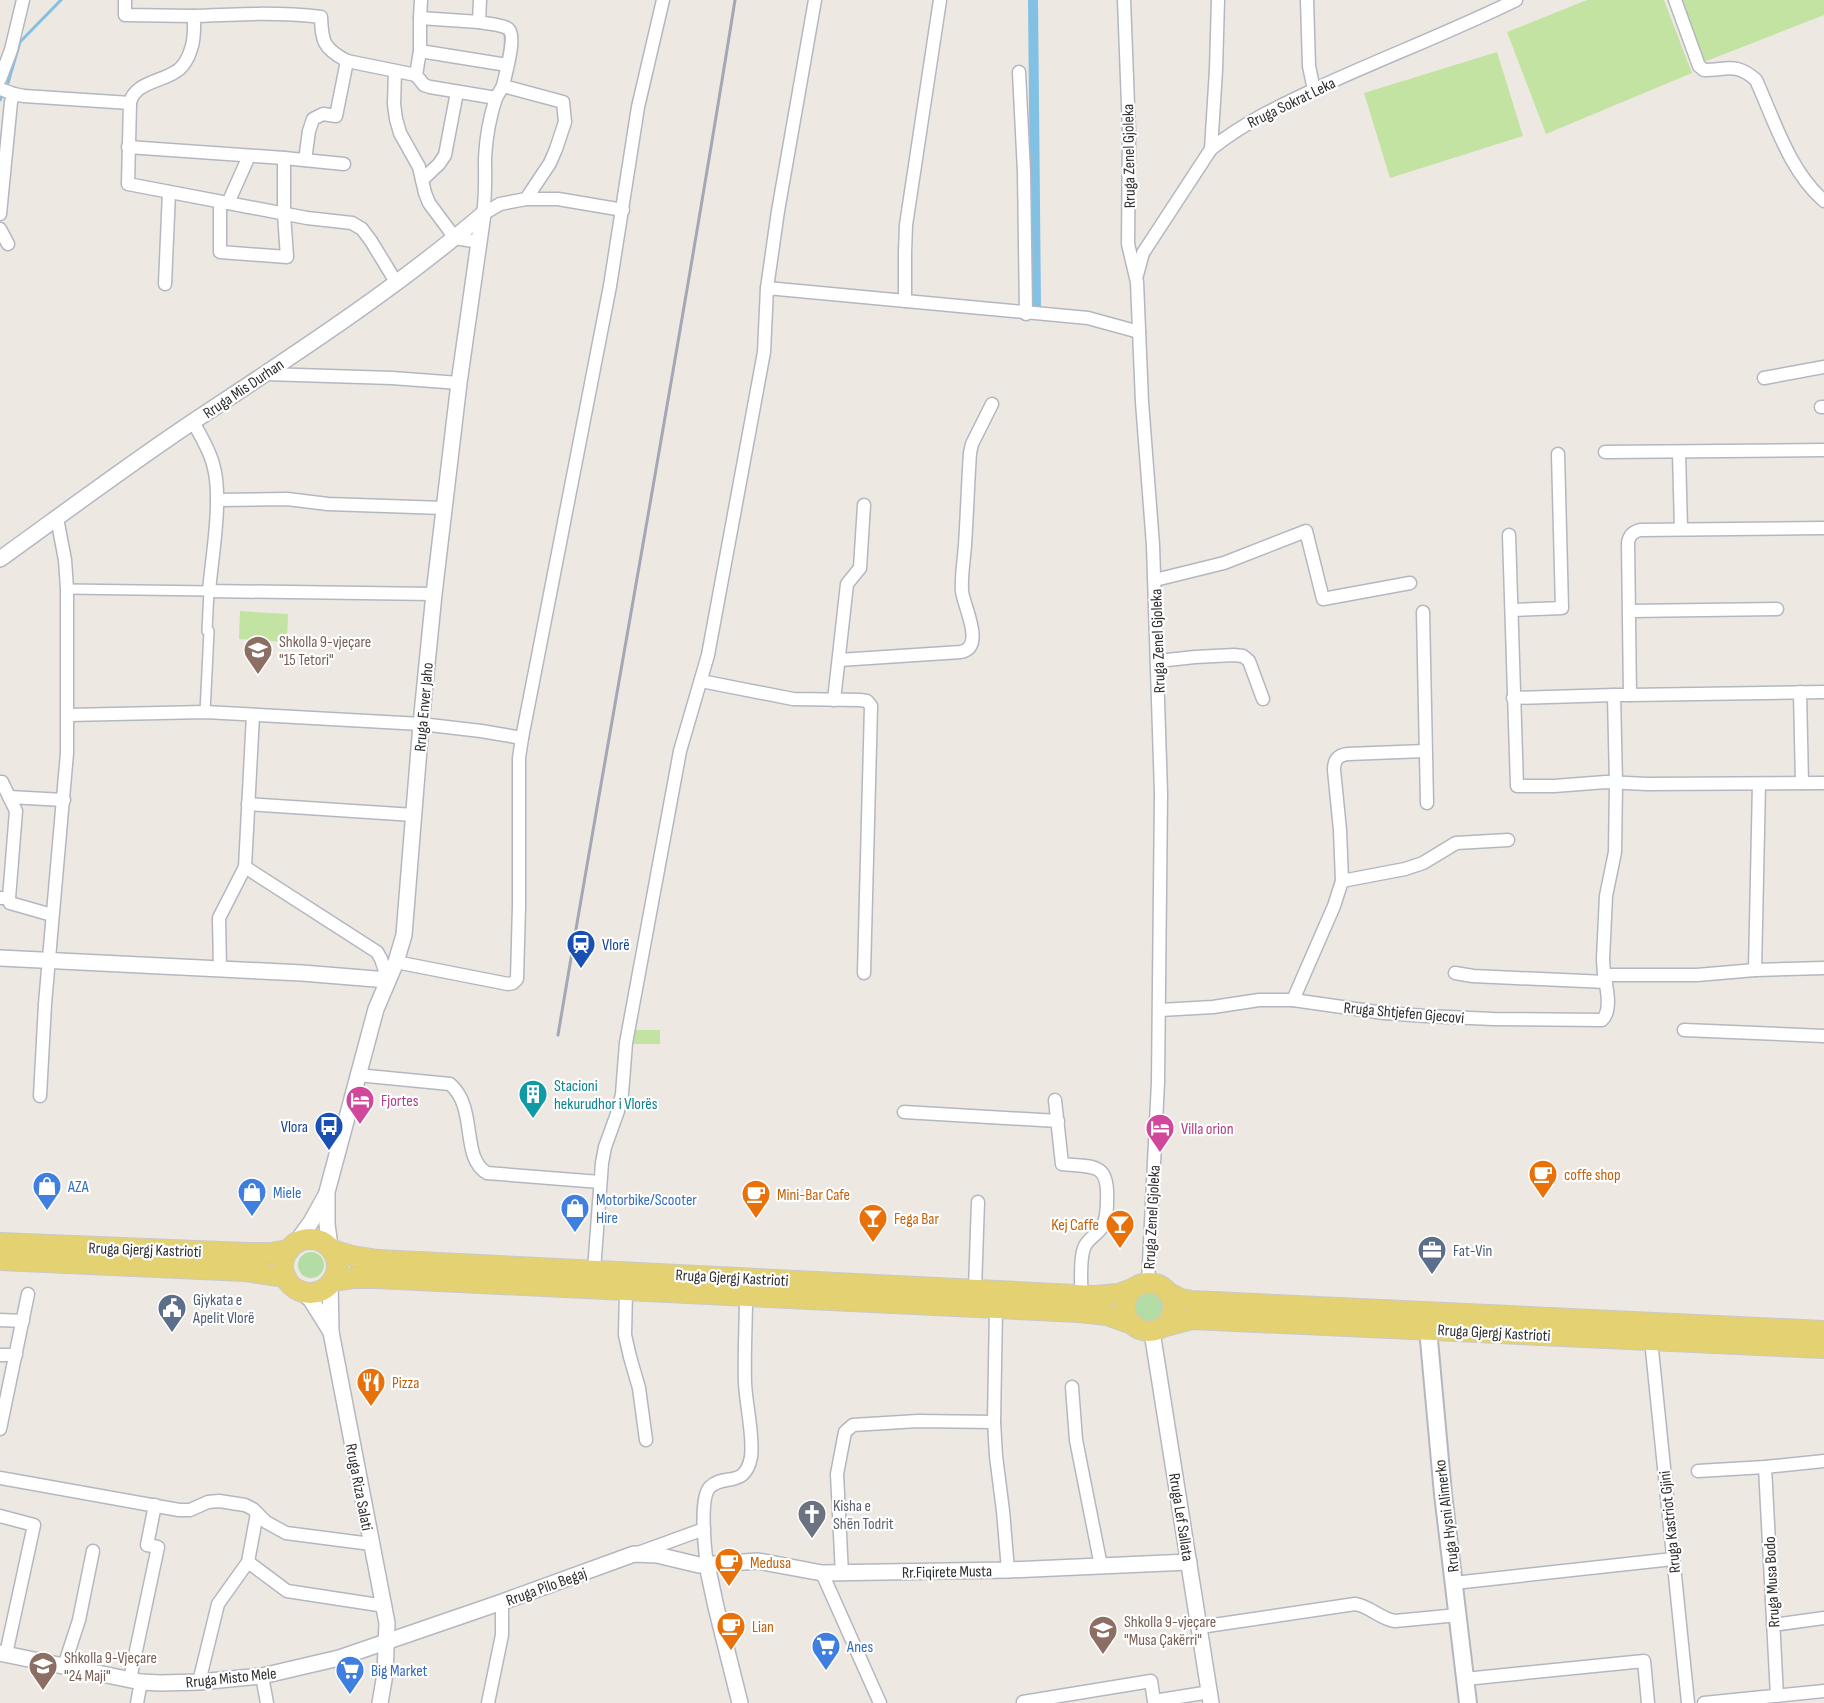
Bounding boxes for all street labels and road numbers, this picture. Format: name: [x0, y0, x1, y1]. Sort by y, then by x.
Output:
street label: Rruga Sokrat Leka: [1245, 74, 1339, 133]
street label: Rruga Zenel Gjoleka: [1119, 104, 1140, 208]
street label: Rruga Mis Durhan: [200, 355, 288, 423]
street label: Rruga Zenel Gjoleka: [1147, 588, 1170, 693]
street label: Rruga Enver Jaho: [411, 662, 438, 753]
street label: Rruga Shtjefen Gjecovi: [1343, 999, 1465, 1028]
street label: Rruga Zenel Gjoleka: [1140, 1165, 1165, 1270]
street label: Rruga Gjergj Kastrioti: [88, 1239, 202, 1262]
street label: Rruga Gjergj Kastrioti: [675, 1266, 789, 1291]
street label: Rruga Gjergj Kastrioti: [1437, 1321, 1551, 1346]
street label: Rruga Riza Salati: [341, 1442, 376, 1532]
street label: Rruga Hysni Alimerko: [1431, 1459, 1464, 1573]
street label: Rruga Kastriot Gjini: [1656, 1470, 1685, 1574]
street label: Rruga Lef Sallata: [1164, 1472, 1197, 1563]
street label: Rruga Musa Bodo: [1761, 1536, 1784, 1628]
street label: Rr.Fiqirete Musta: [902, 1562, 992, 1583]
street label: Rruga Pilo Begaj: [504, 1564, 589, 1611]
street label: Rruga Misto Mele: [185, 1664, 277, 1693]

